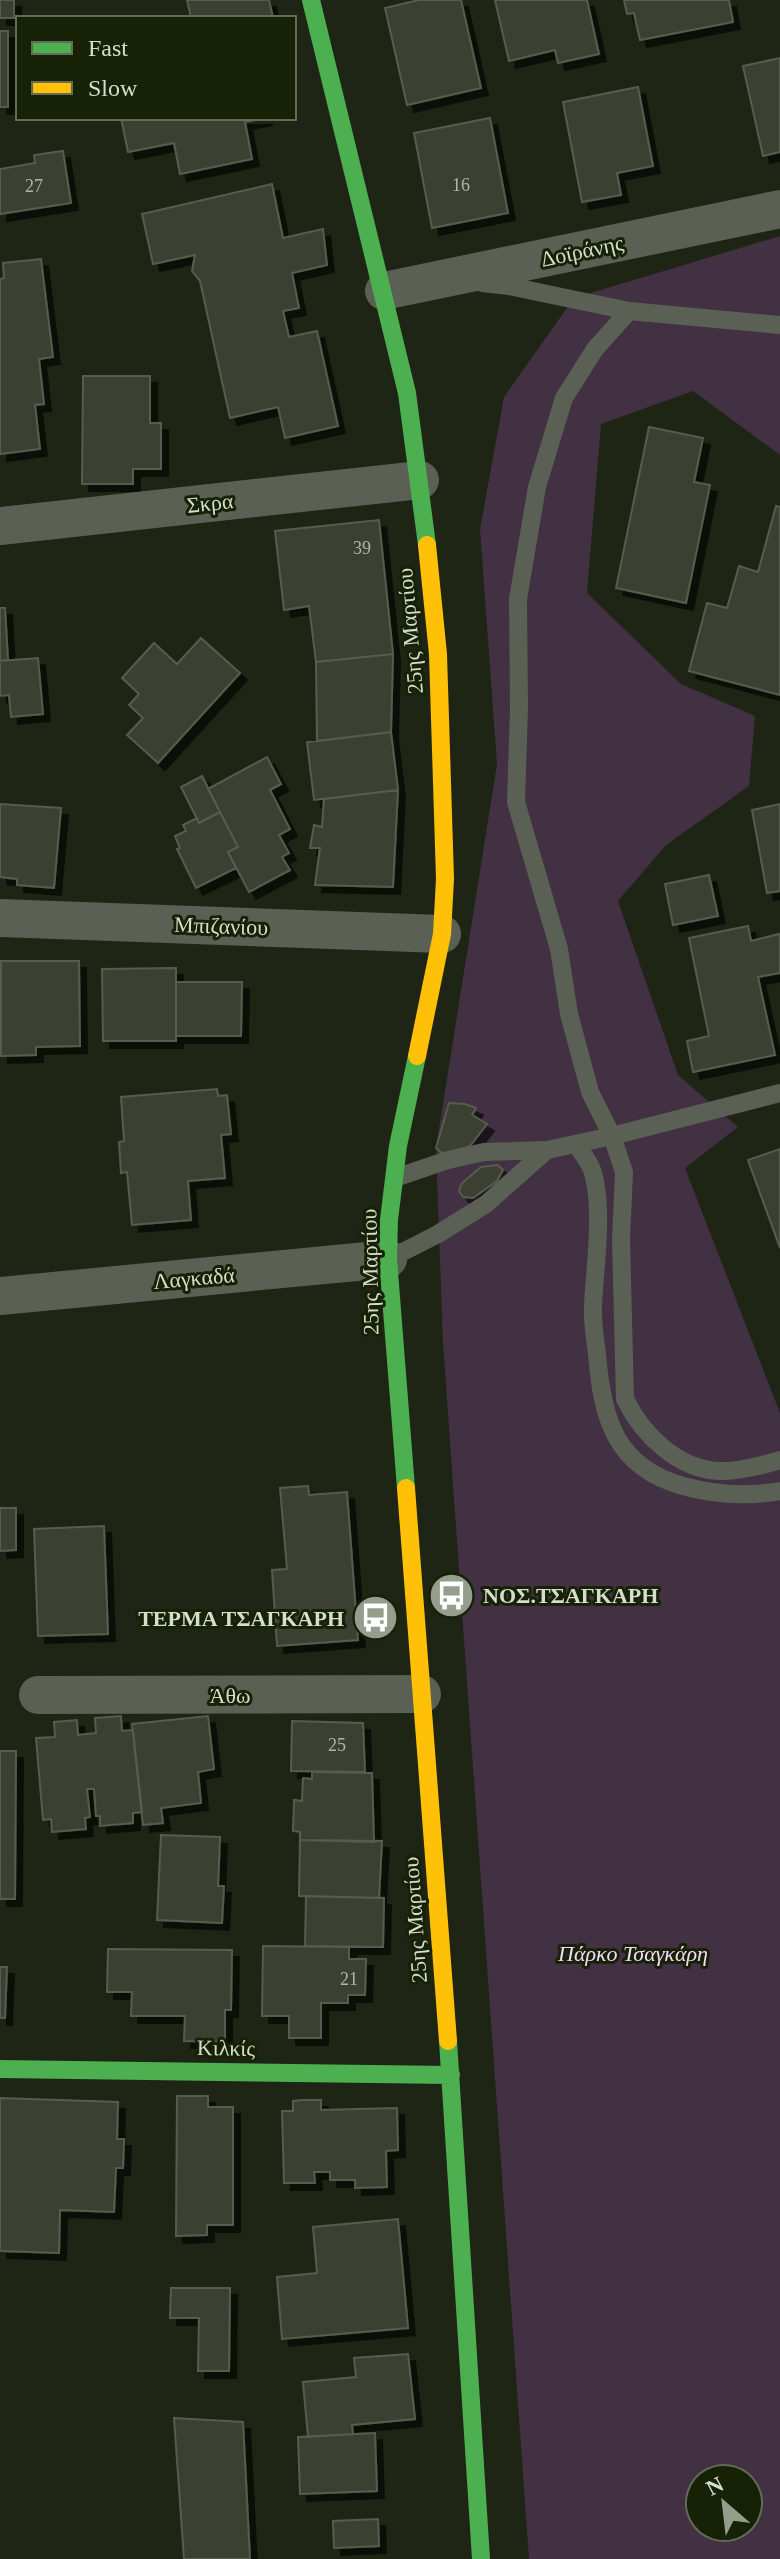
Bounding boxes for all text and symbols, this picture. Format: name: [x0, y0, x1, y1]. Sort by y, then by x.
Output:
legend: [16, 16, 296, 120]
text: Fast: [88, 35, 128, 61]
text: Slow: [88, 75, 138, 101]
house number: 16: [452, 175, 470, 195]
house number: 27: [25, 176, 43, 196]
street label: Δοϊράνης: [538, 230, 626, 272]
street label: Σκρα: [186, 488, 235, 518]
house number: 39: [353, 538, 371, 558]
street label: 25ης Μαρτίου: [392, 567, 428, 695]
street label: Μπιζανίου: [173, 912, 269, 940]
street label: 25ης Μαρτίου: [356, 1208, 384, 1335]
street label: Λαγκαδά: [152, 1262, 236, 1294]
bus stop icon: ΝΟΣ.ΤΣΑΓΚΑΡΗ: [428, 1571, 476, 1619]
place label: ΝΟΣ.ΤΣΑΓΚΑΡΗ: [483, 1583, 658, 1608]
bus stop icon: ΤΕΡΜΑ ΤΣΑΓΚΑΡΗ: [351, 1594, 399, 1642]
place label: ΤΕΡΜΑ ΤΣΑΓΚΑΡΗ: [138, 1606, 344, 1631]
street label: Άθω: [210, 1683, 250, 1708]
house number: 25: [328, 1735, 346, 1755]
street label: 25ης Μαρτίου: [398, 1856, 432, 1984]
park label: Πάρκο Τσαγκάρη: [557, 1941, 708, 1966]
house number: 21: [340, 1969, 358, 1989]
street label: Κιλκίς: [197, 2035, 255, 2061]
north arrow: [684, 2463, 764, 2543]
text: N: [702, 2471, 728, 2501]

